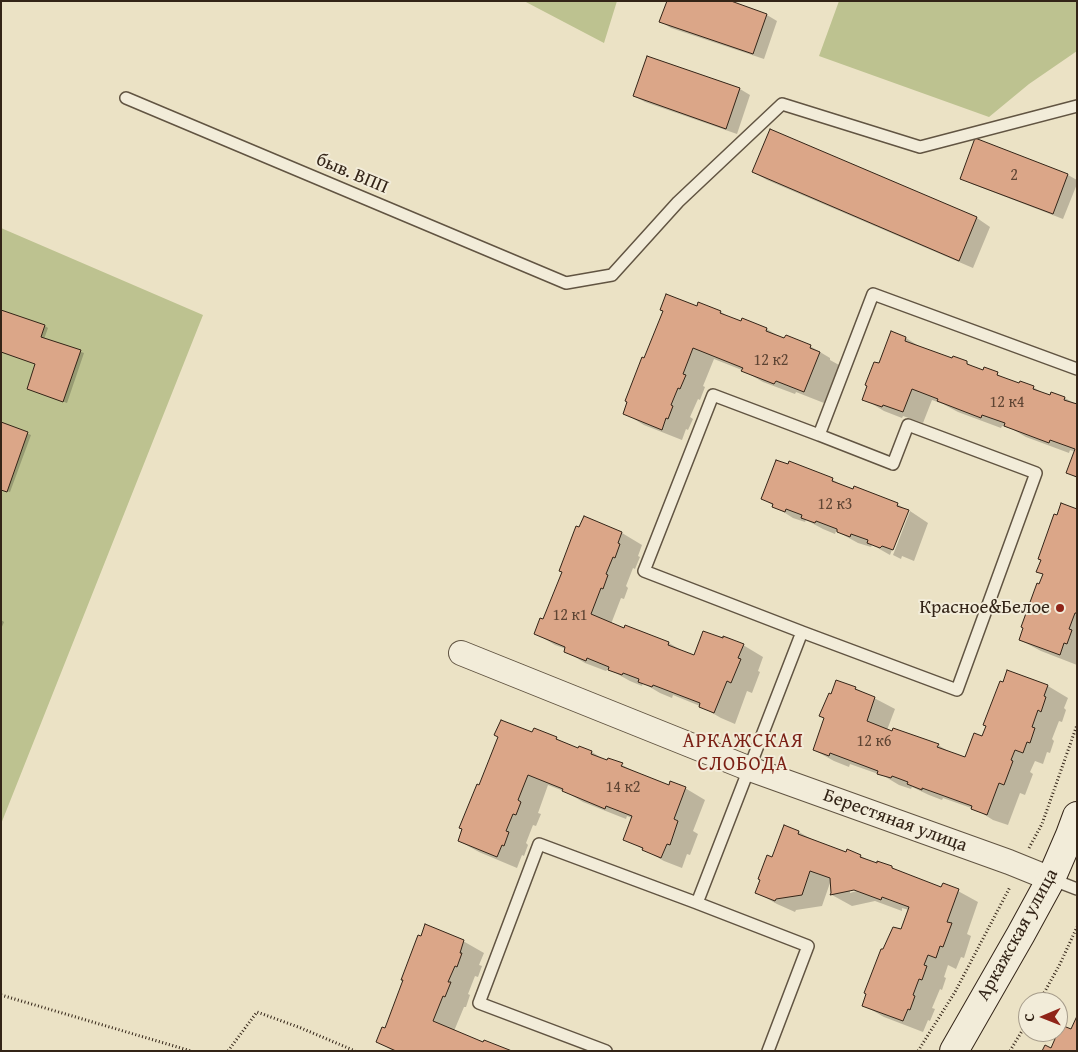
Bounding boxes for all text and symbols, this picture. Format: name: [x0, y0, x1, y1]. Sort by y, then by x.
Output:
street label: быв. ВПП: [312, 149, 392, 199]
house number: 2: [1010, 166, 1018, 186]
house number: 12 к2: [753, 351, 789, 371]
house number: 12 к4: [989, 393, 1025, 413]
house number: 12 к3: [817, 495, 853, 515]
place label: Красное&Белое: [919, 597, 1050, 619]
marker: Красное&Белое: [1054, 602, 1066, 614]
house number: 12 к1: [552, 606, 588, 626]
district label: АРКАЖСКАЯ СЛОБОДА: [681, 730, 805, 777]
house number: 12 к6: [856, 732, 892, 752]
house number: 14 к2: [605, 778, 641, 798]
street label: Берестяная улица: [820, 784, 970, 858]
street label: Аркажская улица: [972, 865, 1064, 1005]
north arrow: [1018, 992, 1068, 1042]
text: С: [1019, 1013, 1039, 1021]

